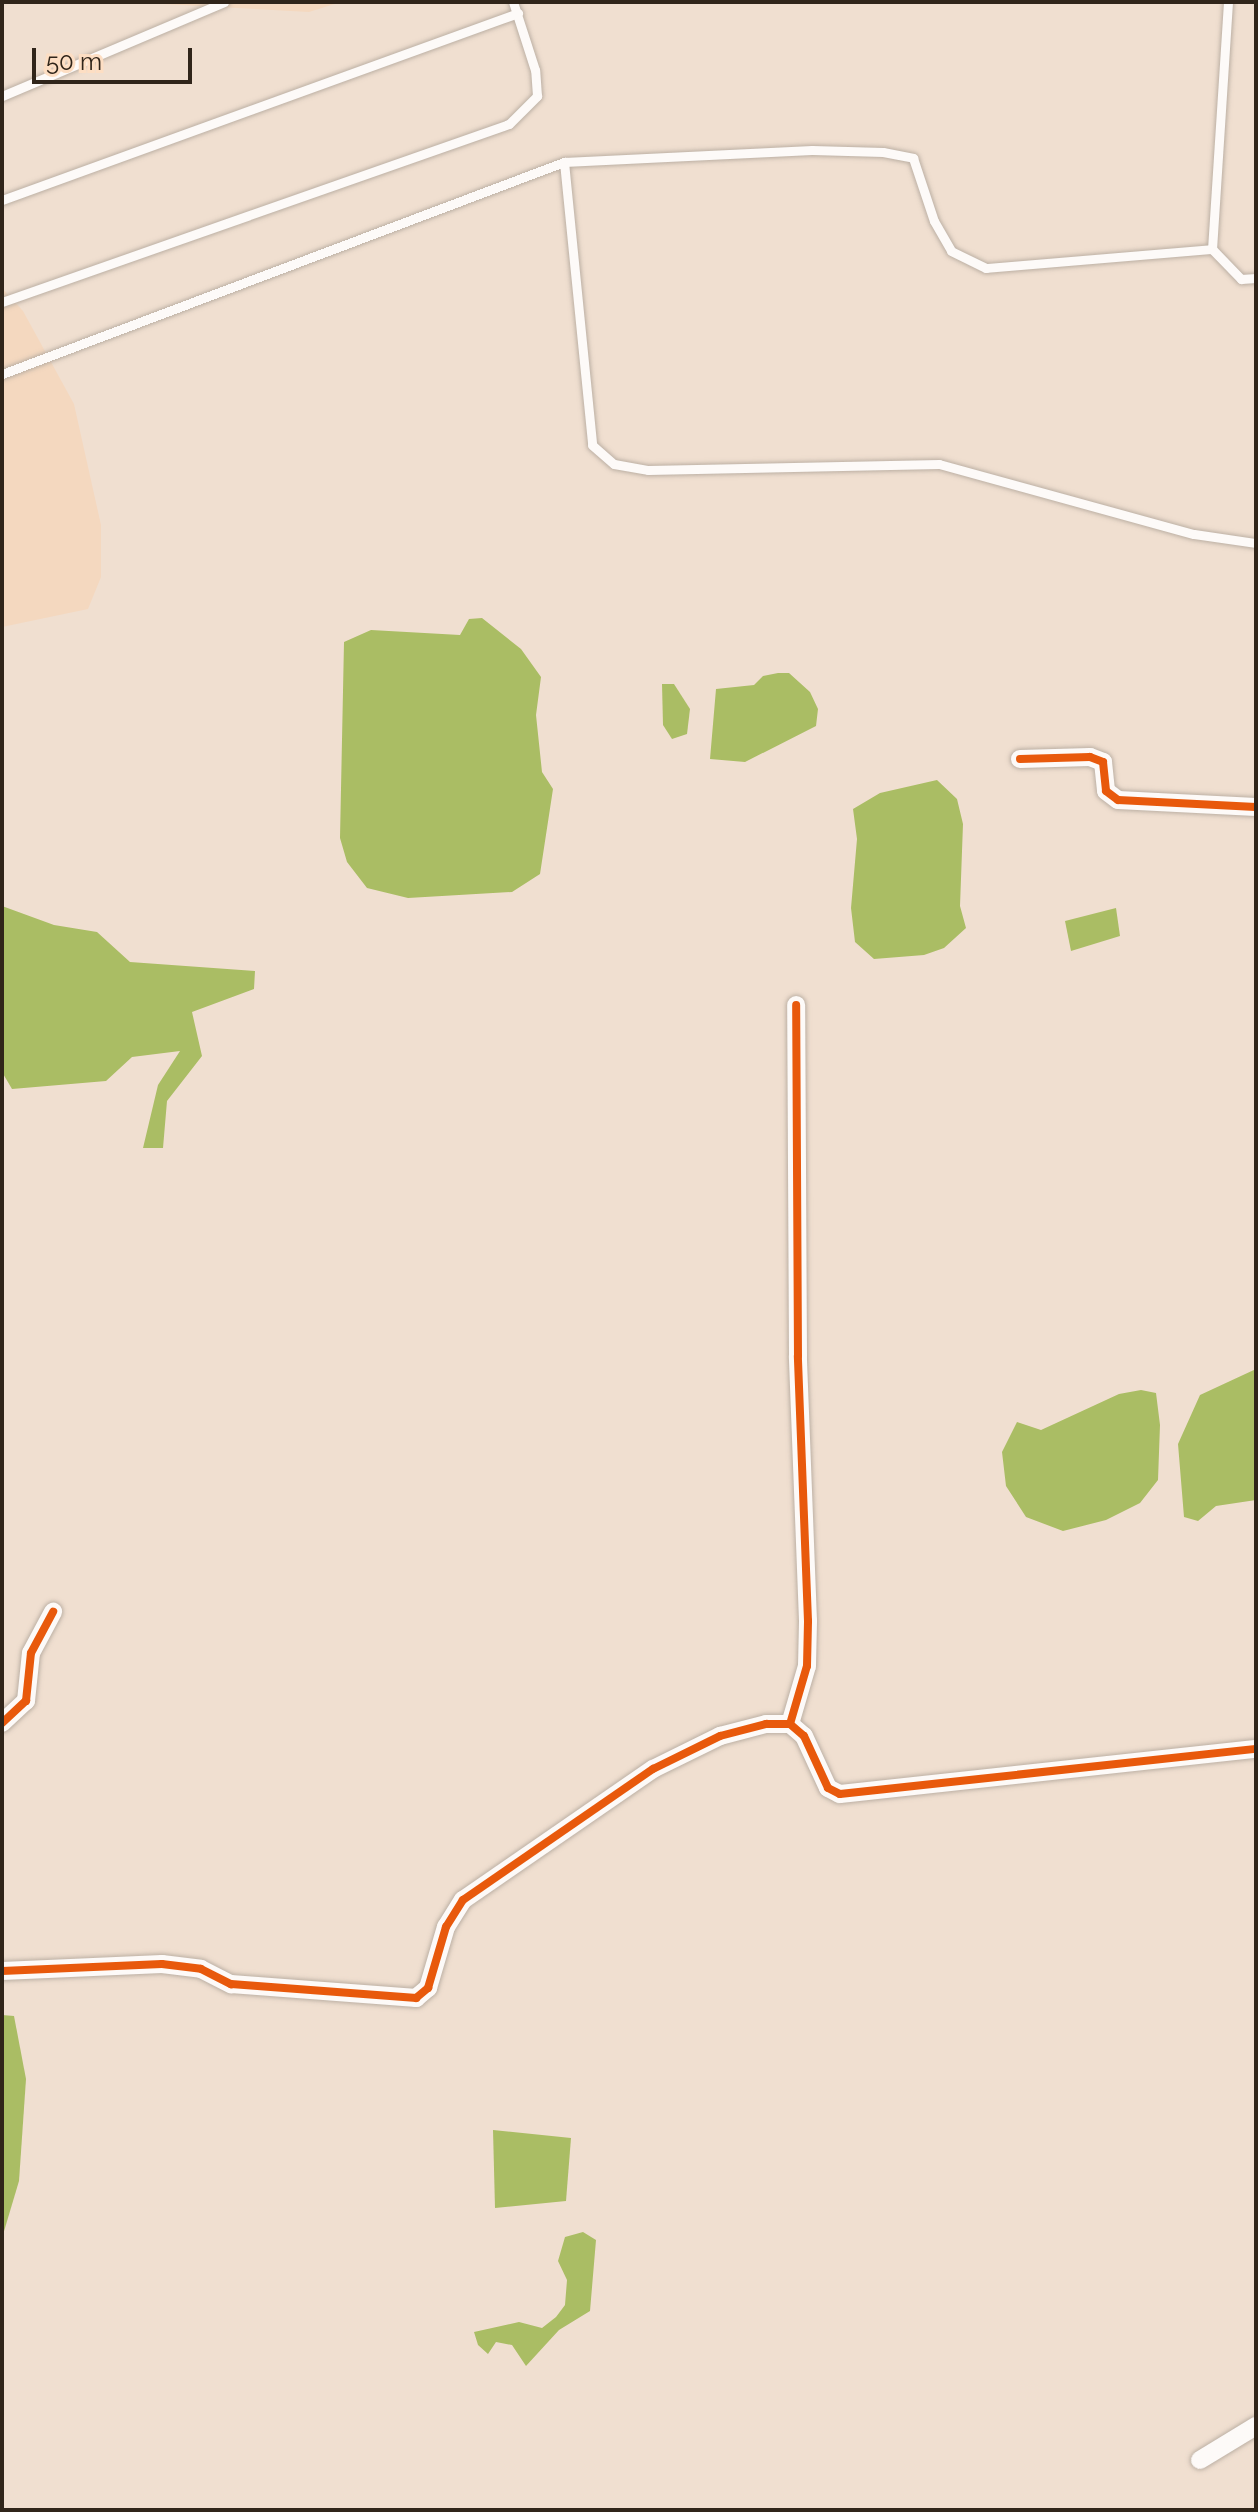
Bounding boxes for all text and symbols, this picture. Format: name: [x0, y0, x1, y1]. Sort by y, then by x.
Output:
scale bar: [36, 32, 196, 82]
text: 50 m: [46, 47, 102, 76]

